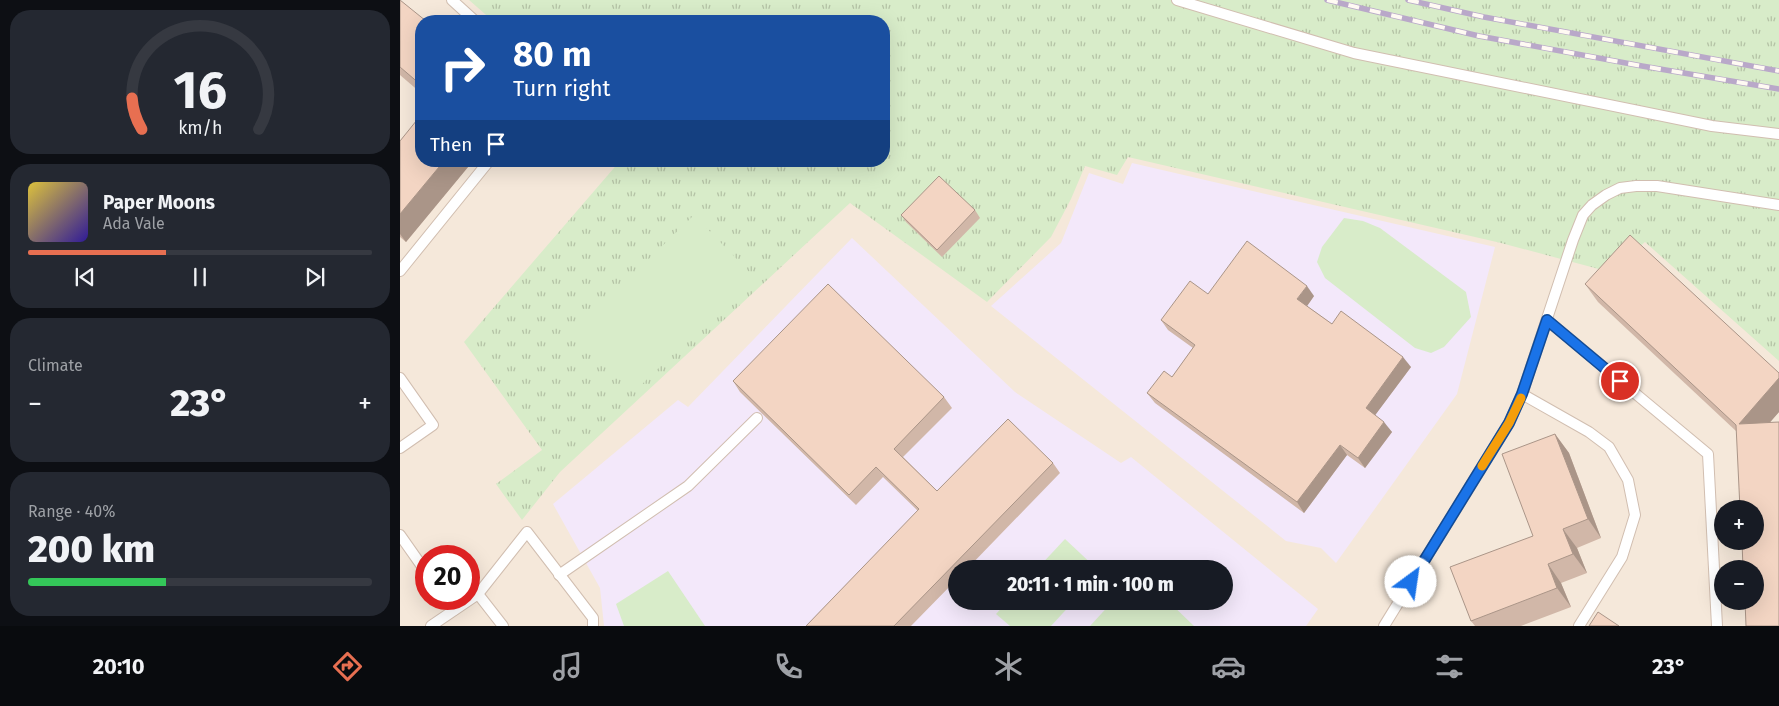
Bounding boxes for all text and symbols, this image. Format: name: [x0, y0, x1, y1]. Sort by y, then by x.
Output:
text: 80 m: [513, 33, 592, 75]
icon: right: [430, 35, 495, 100]
text: 16: [173, 59, 227, 122]
text: Turn right: [513, 75, 610, 102]
text: km/h: [178, 117, 222, 139]
icon: arrive: [482, 130, 510, 158]
text: Then: [430, 133, 472, 156]
text: Paper Moons: [103, 191, 215, 214]
text: Ada Vale: [103, 214, 165, 233]
icon: previous: [71, 263, 99, 291]
icon: pause: [186, 263, 214, 291]
icon: next: [301, 263, 329, 291]
text: Climate: [28, 356, 83, 375]
pin: [1599, 360, 1641, 402]
icon: arrive: [1606, 367, 1634, 395]
text: 23°: [170, 380, 230, 426]
text: −: [28, 387, 42, 420]
text: +: [358, 387, 372, 420]
map controls: [1714, 500, 1764, 610]
button: +: [1714, 500, 1764, 550]
text: Range · 40%: [28, 502, 115, 521]
text: 200 km: [28, 526, 155, 572]
speed limit sign: 20: [415, 545, 480, 610]
position arrow: [1384, 555, 1436, 607]
button: −: [1714, 560, 1764, 610]
text: 20:11 · 1 min · 100 m: [1007, 573, 1174, 596]
icon: directions: [330, 649, 365, 684]
icon: music: [550, 649, 585, 684]
icon: phone: [771, 649, 806, 684]
icon: climate: [991, 649, 1026, 684]
icon: car: [1211, 649, 1246, 684]
icon: filters: [1432, 649, 1467, 684]
text: 20:10: [93, 653, 145, 680]
text: 23°: [1652, 653, 1686, 680]

